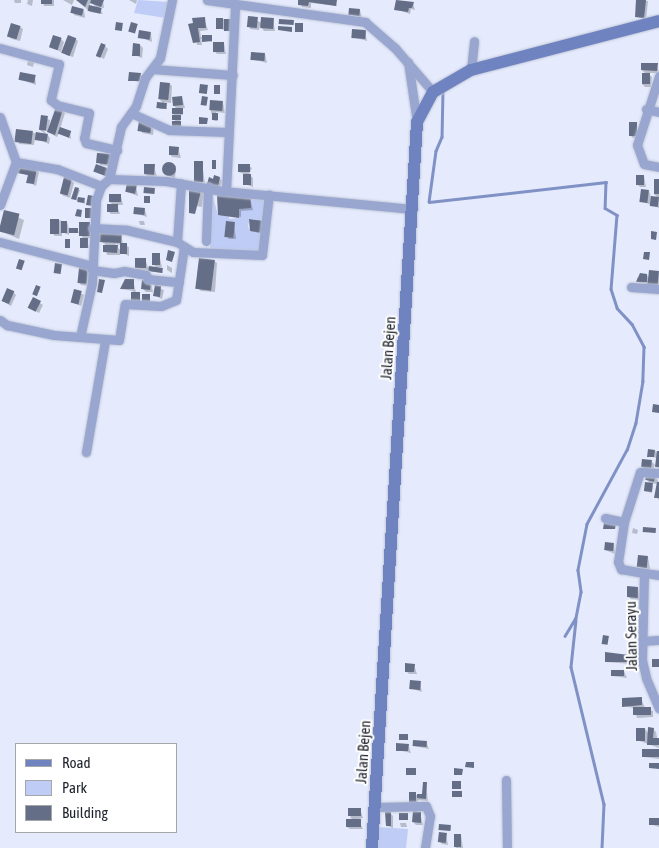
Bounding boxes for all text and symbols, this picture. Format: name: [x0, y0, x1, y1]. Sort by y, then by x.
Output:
street label: Jalan Bejen: [377, 316, 399, 380]
street label: Jalan Serayu: [621, 601, 641, 671]
street label: Jalan Bejen: [352, 720, 374, 784]
legend: [15, 743, 178, 833]
text: Road: [62, 754, 91, 771]
text: Park: [62, 779, 87, 796]
text: Building: [62, 804, 108, 821]

